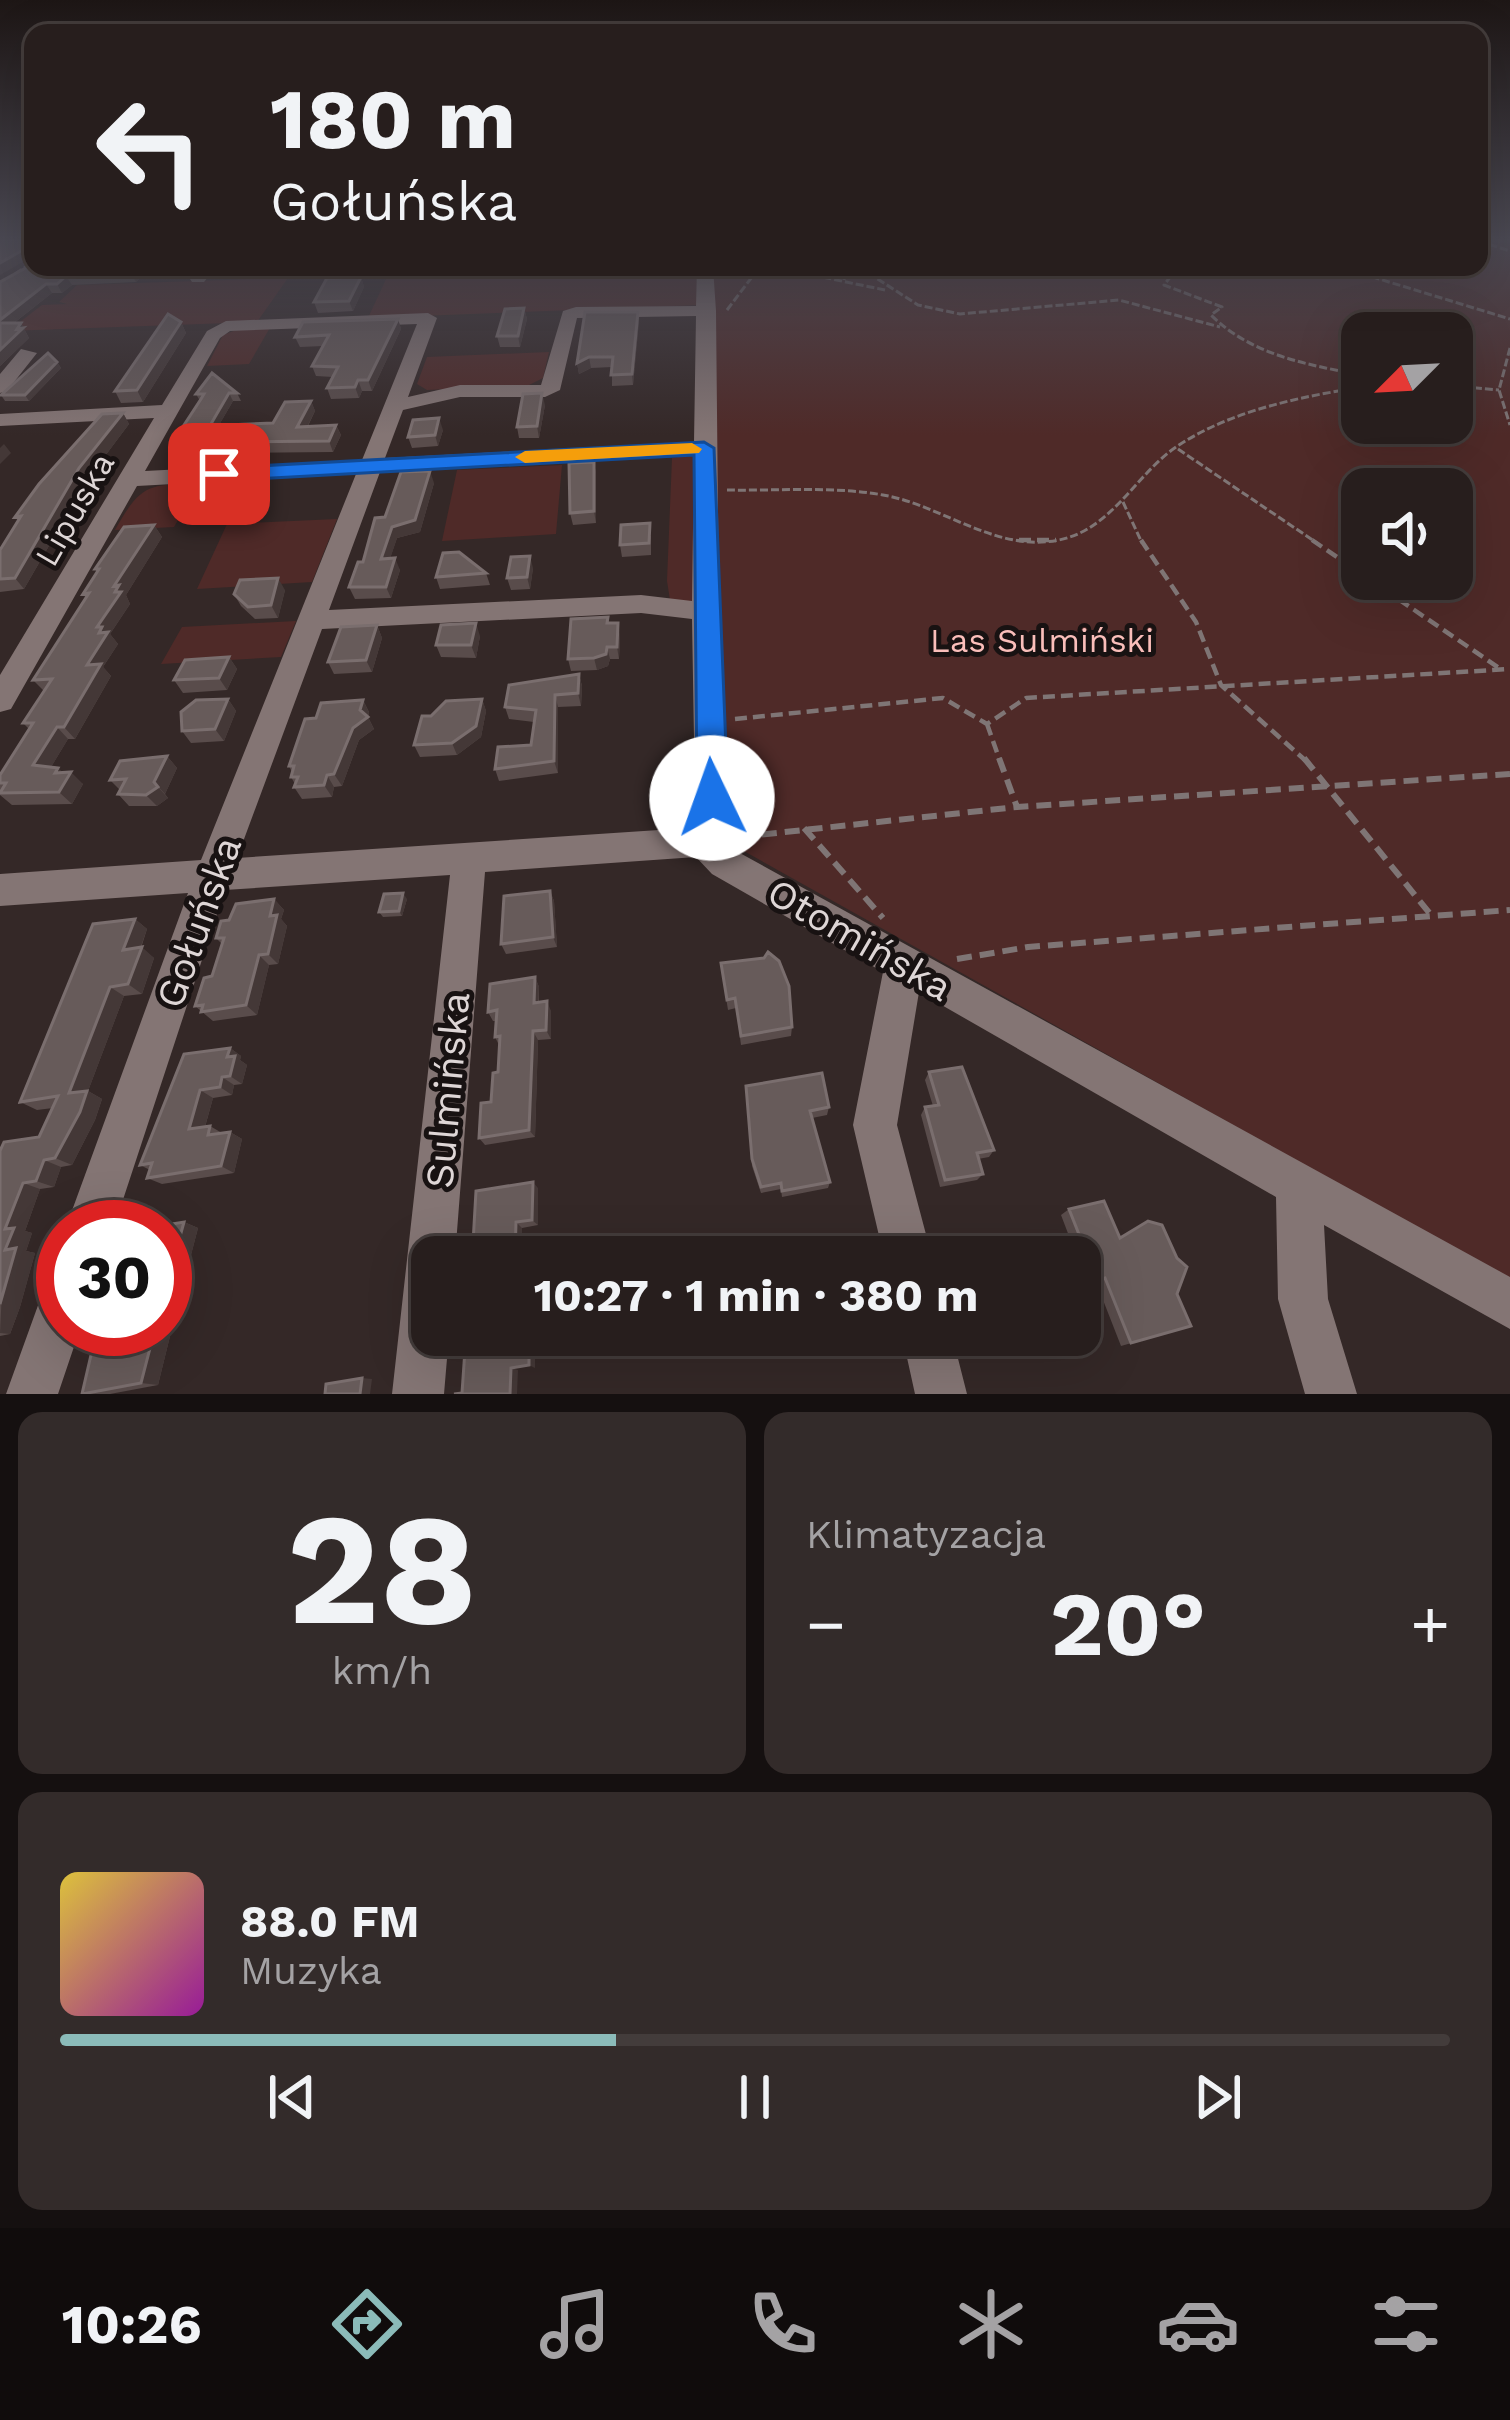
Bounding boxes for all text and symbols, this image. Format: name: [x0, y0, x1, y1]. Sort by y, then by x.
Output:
text: 180 m: [270, 70, 516, 168]
icon: left: [72, 72, 228, 228]
text: Gołuńska: [270, 170, 517, 233]
north arrow: [1341, 312, 1473, 444]
map controls: [1341, 312, 1473, 600]
pin: [168, 423, 270, 525]
icon: arrive: [186, 441, 252, 507]
street label: Lipuska: [27, 446, 122, 573]
button: sound: [1341, 468, 1473, 600]
park label: Las Sulmiński: [930, 621, 1154, 660]
position arrow: [649, 735, 775, 861]
street label: Gołuńska: [147, 831, 250, 1014]
street label: Otomińska: [760, 869, 960, 1010]
street label: Sulmińska: [417, 990, 478, 1190]
speed limit sign: 30: [36, 1200, 192, 1356]
text: 10:27 · 1 min · 380 m: [534, 1269, 978, 1322]
text: 28: [287, 1478, 477, 1661]
text: Klimatyzacja: [806, 1512, 1046, 1557]
text: 20°: [1050, 1571, 1206, 1677]
text: −: [806, 1586, 846, 1663]
text: +: [1410, 1586, 1450, 1663]
text: km/h: [332, 1648, 432, 1693]
text: 88.0 FM: [240, 1895, 419, 1948]
text: Muzyka: [240, 1948, 382, 1993]
icon: previous: [259, 2064, 325, 2130]
icon: pause: [722, 2064, 788, 2130]
icon: next: [1185, 2064, 1251, 2130]
icon: directions: [325, 2282, 409, 2366]
icon: music: [533, 2282, 617, 2366]
icon: phone: [741, 2282, 825, 2366]
icon: climate: [949, 2282, 1033, 2366]
icon: car: [1156, 2282, 1240, 2366]
icon: filters: [1364, 2282, 1448, 2366]
text: 10:26: [62, 2293, 202, 2356]

